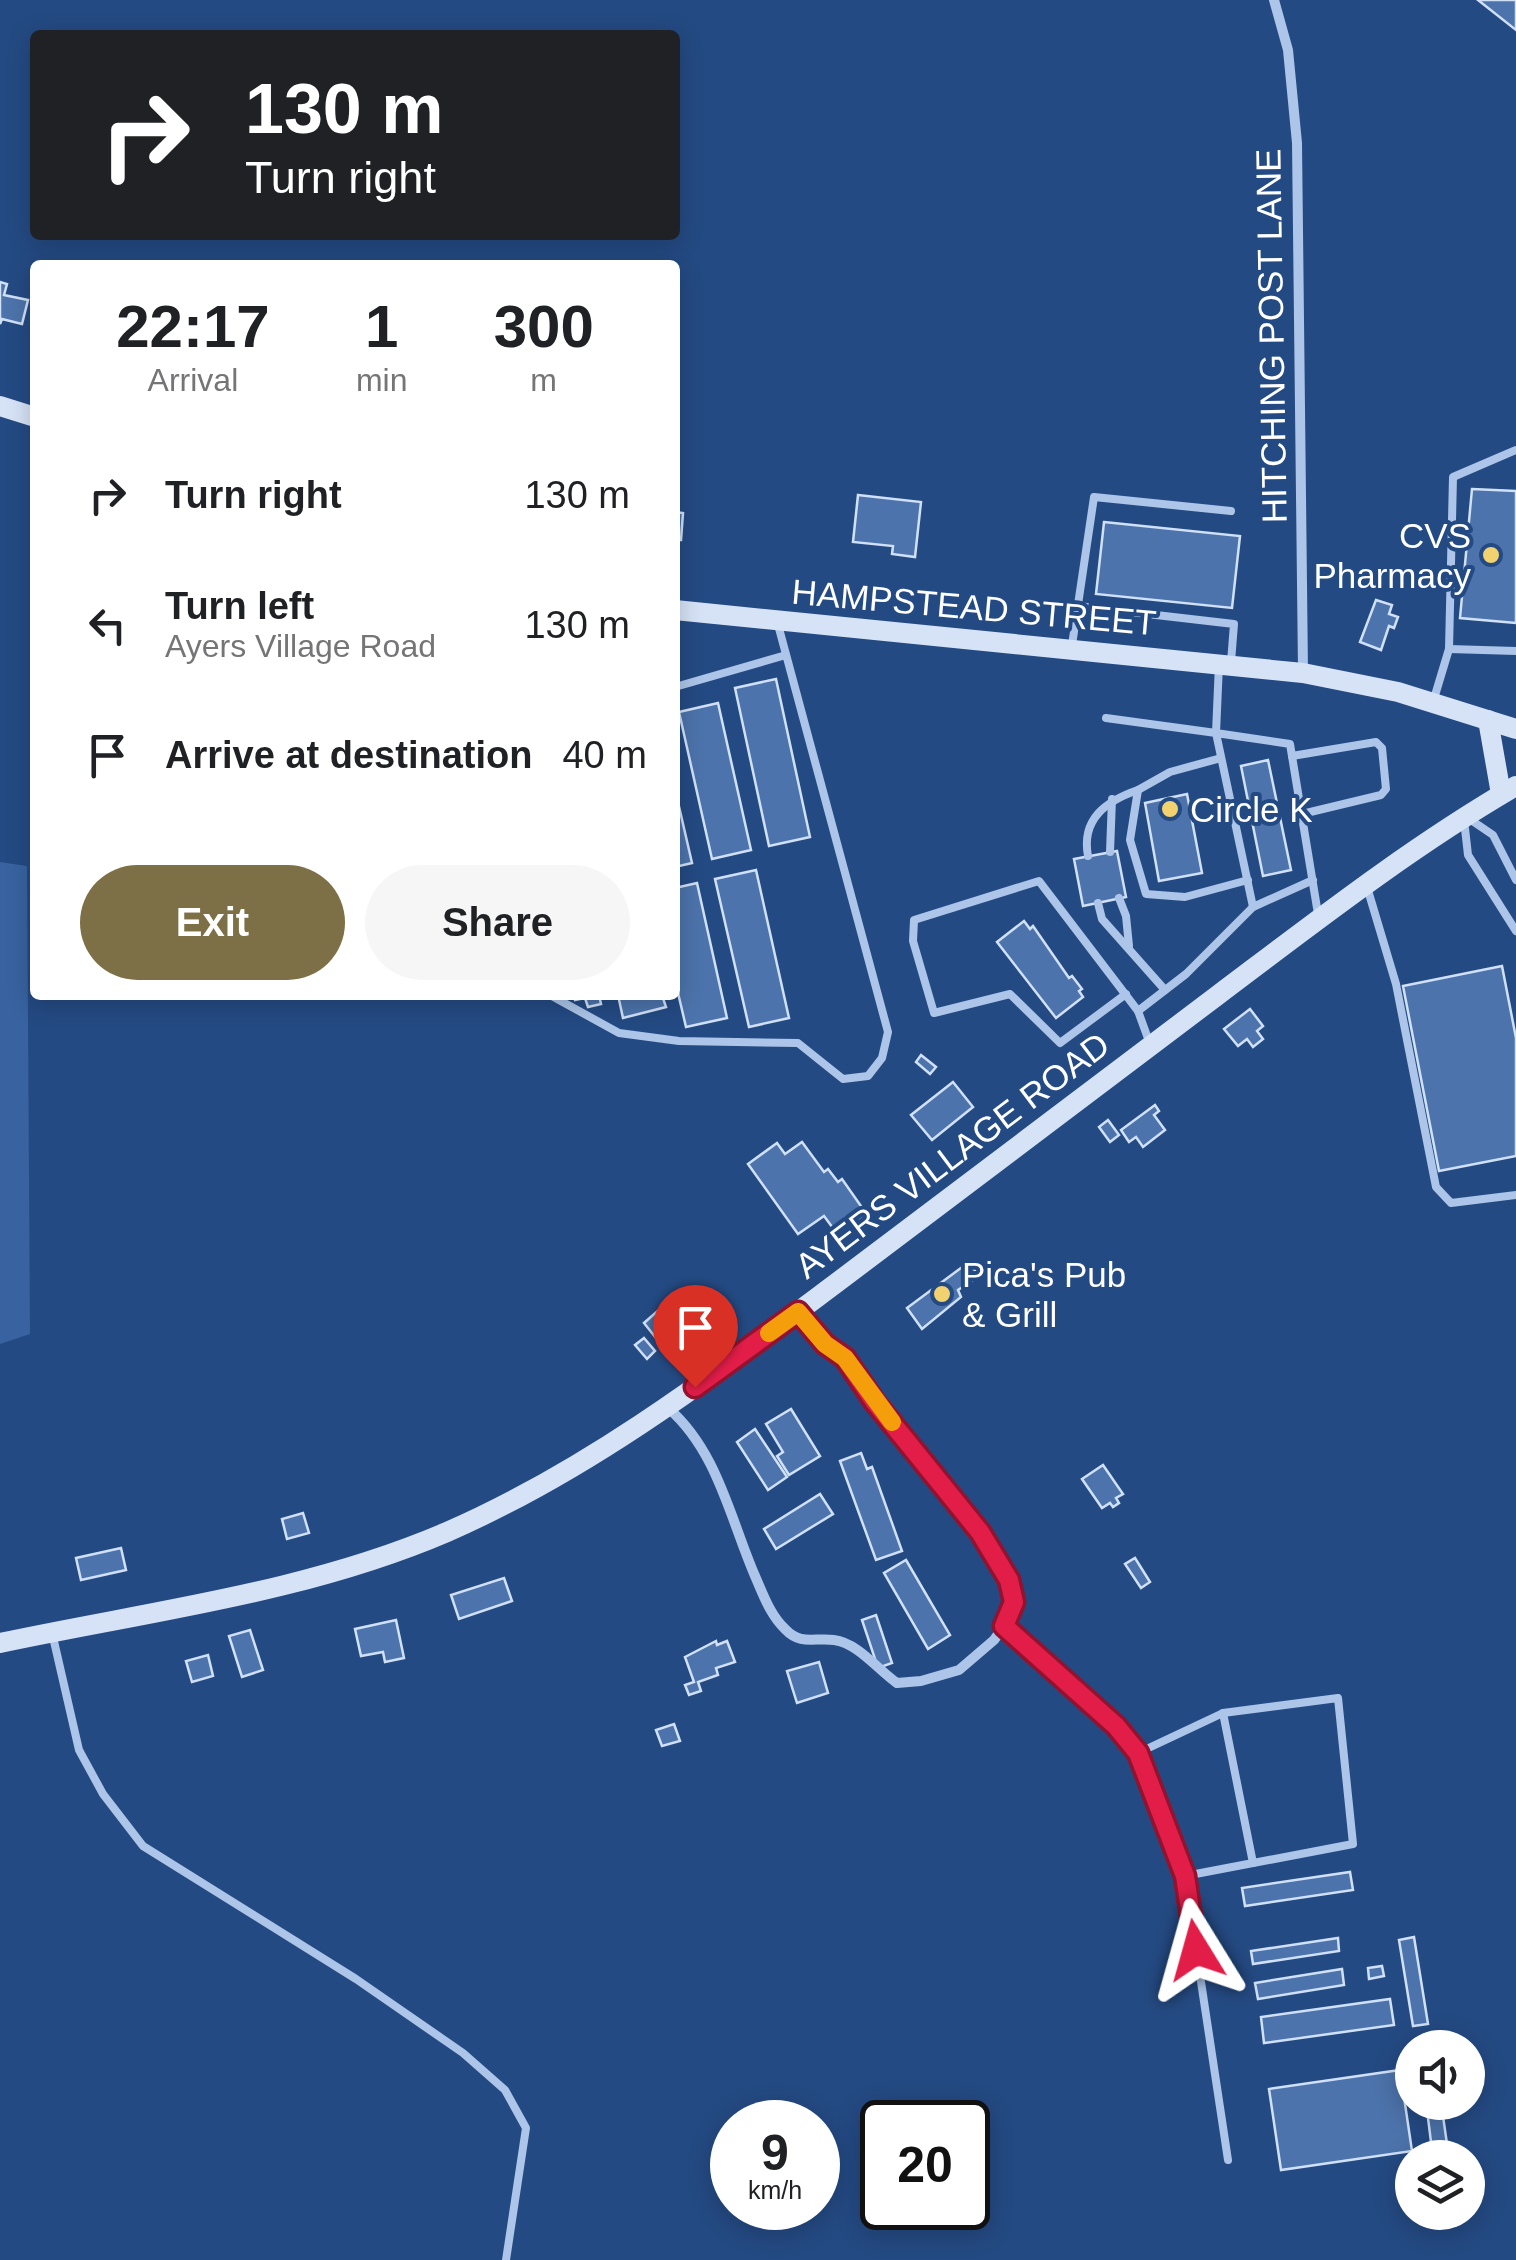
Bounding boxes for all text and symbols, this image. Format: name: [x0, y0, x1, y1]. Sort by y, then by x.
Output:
icon: right: [80, 70, 210, 200]
text: 130 m: [245, 70, 443, 148]
street label: HITCHING POST LANE: [1248, 148, 1294, 524]
text: Turn right: [245, 152, 436, 203]
text: 22:17: [116, 293, 270, 360]
text: 1: [365, 293, 398, 360]
text: 300: [494, 293, 594, 360]
text: Arrival: [148, 362, 238, 398]
text: min: [356, 362, 407, 398]
text: m: [530, 362, 557, 398]
icon: right: [80, 468, 135, 523]
text: Turn right: [165, 474, 342, 516]
text: 130 m: [524, 474, 630, 516]
place label: CVS Pharmacy: [1313, 516, 1471, 595]
marker: CVS Pharmacy: [1480, 544, 1502, 566]
street label: HAMPSTEAD STREET: [790, 572, 1158, 642]
text: Turn left: [165, 585, 314, 627]
icon: left: [80, 598, 135, 653]
text: 130 m: [524, 604, 630, 646]
text: Ayers Village Road: [165, 628, 436, 664]
icon: arrive: [80, 728, 135, 783]
text: Arrive at destination: [165, 734, 532, 776]
text: 40 m: [562, 734, 647, 776]
place label: Circle K: [1190, 790, 1313, 829]
marker: Circle K: [1159, 798, 1181, 820]
button: Exit: [80, 865, 345, 980]
button: Share: [365, 865, 630, 980]
street label: AYERS VILLAGE ROAD: [788, 1024, 1116, 1286]
place label: Pica's Pub & Grill: [962, 1255, 1126, 1334]
marker: Pica's Pub & Grill: [931, 1283, 953, 1305]
pin: [653, 1285, 738, 1388]
icon: arrive: [668, 1300, 723, 1355]
position arrow: [1144, 1898, 1248, 2002]
map controls: [1395, 2030, 1485, 2230]
button: sound: [1395, 2030, 1485, 2120]
speed limit sign: 20: [860, 2100, 990, 2230]
text: 9: [761, 2125, 789, 2181]
button: layers: [1395, 2140, 1485, 2230]
text: km/h: [748, 2176, 802, 2204]

